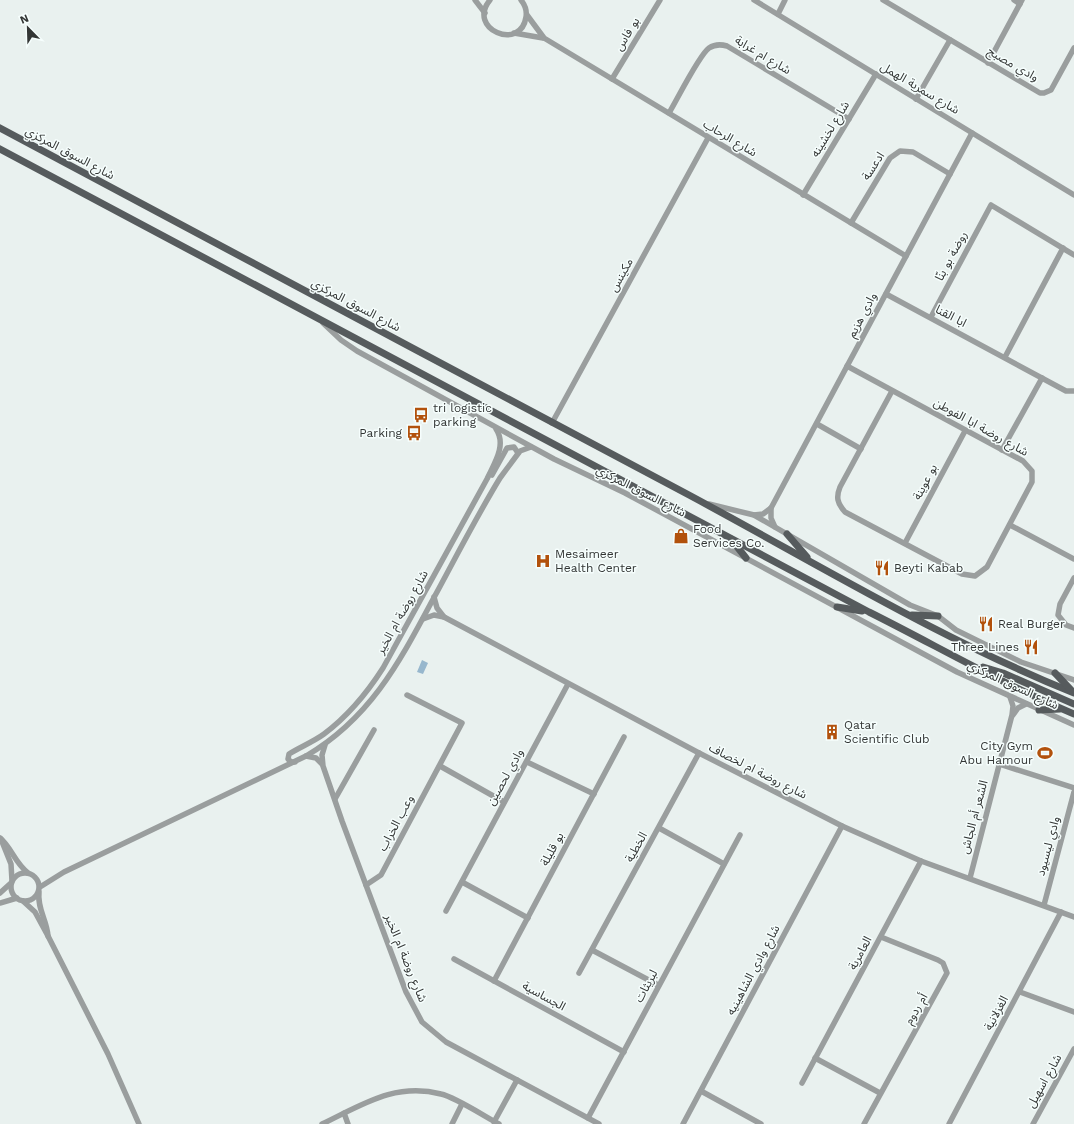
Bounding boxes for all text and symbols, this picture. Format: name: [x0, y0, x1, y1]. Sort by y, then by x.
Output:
north arrow: [8, 8, 48, 48]
text: N: [18, 12, 31, 27]
street label: بو فاس: [612, 15, 642, 53]
street label: شارع ام غرابة: [732, 33, 793, 79]
street label: وادي مصبح: [984, 44, 1041, 87]
street label: شارع سمرية الهمل: [877, 59, 962, 119]
street label: شارع لخشينه: [808, 98, 854, 161]
street label: شارع الرحاب: [700, 116, 759, 161]
street label: شارع السوق المركزي: [22, 124, 117, 185]
street label: ادعسة: [859, 149, 887, 183]
street label: روضة بو بنّا: [932, 229, 970, 283]
street label: مكينس: [606, 256, 636, 294]
street label: شارع السوق المركزي: [308, 276, 403, 337]
street label: وادي هزيم: [844, 290, 882, 341]
street label: ابا القنا: [933, 302, 969, 330]
street label: شارع روضة ابا الفوطن: [930, 395, 1031, 461]
place label: tri logistic parking: [433, 401, 492, 429]
bus stop icon: tri logistic parking: [412, 406, 430, 424]
bus stop icon: Parking: [405, 424, 423, 442]
place label: Parking: [359, 426, 403, 440]
street label: شارع السوق المركزي: [593, 462, 688, 522]
street label: بو عوينة: [910, 462, 940, 502]
place label: Food Services Co.: [693, 522, 764, 550]
shop icon: Food Services Co.: [672, 527, 690, 545]
place label: Mesaimeer Health Center: [555, 547, 637, 575]
hospital icon: Mesaimeer Health Center: [534, 552, 552, 570]
restaurant icon: Beyti Kabab: [873, 559, 891, 577]
place label: Beyti Kabab: [894, 561, 963, 575]
street label: شارع روضة ام الخير: [373, 568, 433, 658]
restaurant icon: Real Burger: [977, 615, 995, 633]
place label: Real Burger: [998, 617, 1065, 631]
restaurant icon: Three Lines: [1022, 638, 1040, 656]
place label: Three Lines: [951, 640, 1019, 654]
street label: شارع السوق المركزي: [964, 658, 1061, 715]
place label: Qatar Scientific Club: [844, 718, 930, 746]
building icon: Qatar Scientific Club: [823, 723, 841, 741]
place label: City Gym Abu Hamour: [960, 739, 1033, 767]
street label: شارع روضة ام لخصاف: [706, 740, 809, 804]
sports icon: City Gym Abu Hamour: [1036, 744, 1054, 762]
street label: وادي لحصين: [484, 746, 529, 809]
street label: الشعر أم الجاش: [957, 778, 993, 856]
street label: وعب الخراب: [375, 793, 417, 854]
street label: وادي ليسيود: [1033, 815, 1065, 878]
street label: الخطية: [622, 829, 650, 865]
street label: بو قليلة: [537, 830, 567, 868]
street label: شارع روضة ام الخير: [380, 911, 430, 1005]
street label: شارع وادي الشاهينيه: [723, 923, 785, 1019]
street label: العامرية: [845, 934, 875, 972]
street label: لبريثات: [632, 967, 660, 1005]
street label: الجساسية: [520, 978, 568, 1014]
street label: أم ردوم: [901, 991, 932, 1028]
street label: الغزلانية: [981, 993, 1011, 1033]
street label: شارع اسهيل: [1024, 1052, 1066, 1111]

